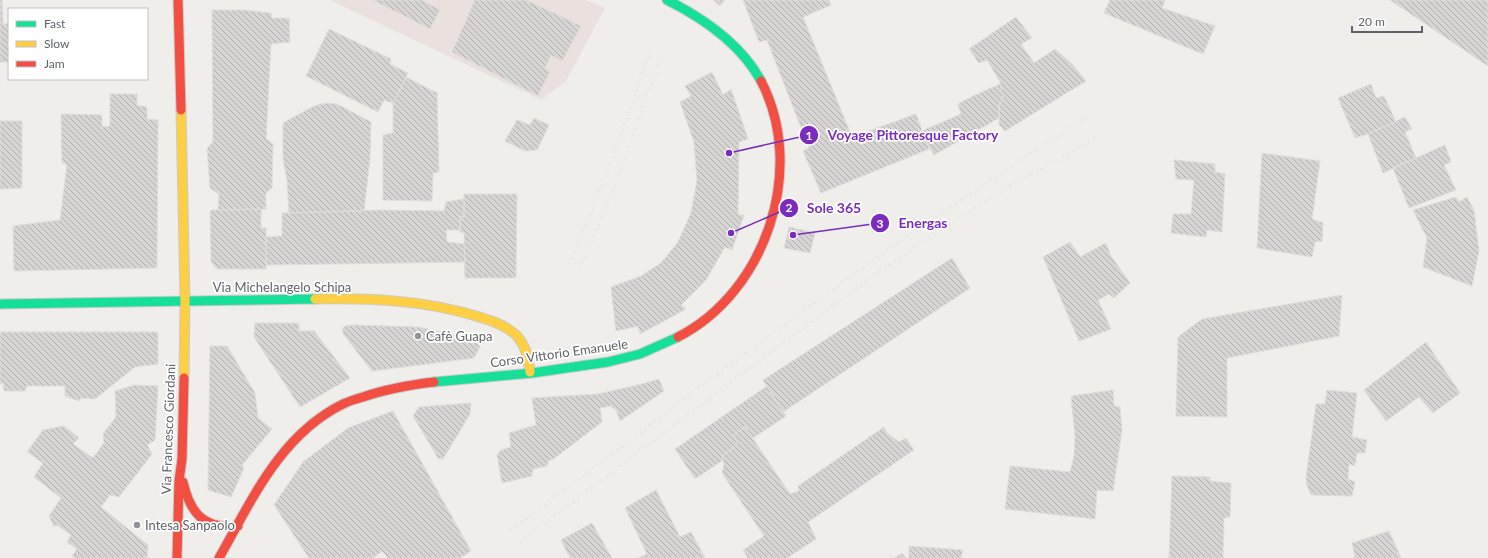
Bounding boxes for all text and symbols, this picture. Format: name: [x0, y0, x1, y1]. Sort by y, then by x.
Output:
legend: [8, 8, 148, 80]
scale bar: [1352, 8, 1422, 34]
text: 20 m: [1358, 14, 1385, 29]
text: Fast: [44, 16, 66, 31]
text: Slow: [44, 36, 70, 51]
text: Jam: [44, 56, 65, 71]
callout: Voyage Pittoresque Factory: [799, 122, 1006, 148]
text: Voyage Pittoresque Factory: [827, 126, 999, 143]
text: 1: [806, 128, 813, 143]
callout: Sole 365: [779, 195, 870, 221]
text: Sole 365: [807, 199, 861, 216]
text: 2: [786, 200, 793, 215]
callout: Energas: [870, 210, 955, 236]
text: Energas: [898, 214, 948, 231]
text: 3: [877, 216, 884, 231]
street label: Via Michelangelo Schipa: [213, 279, 351, 295]
place label: Cafè Guapa: [426, 328, 492, 344]
marker: Cafè Guapa: [413, 331, 423, 341]
street label: Corso Vittorio Emanuele: [489, 335, 629, 371]
street label: Via Francesco Giordani: [158, 363, 178, 495]
place label: Intesa Sanpaolo: [145, 517, 235, 533]
marker: Intesa Sanpaolo: [132, 520, 142, 530]

